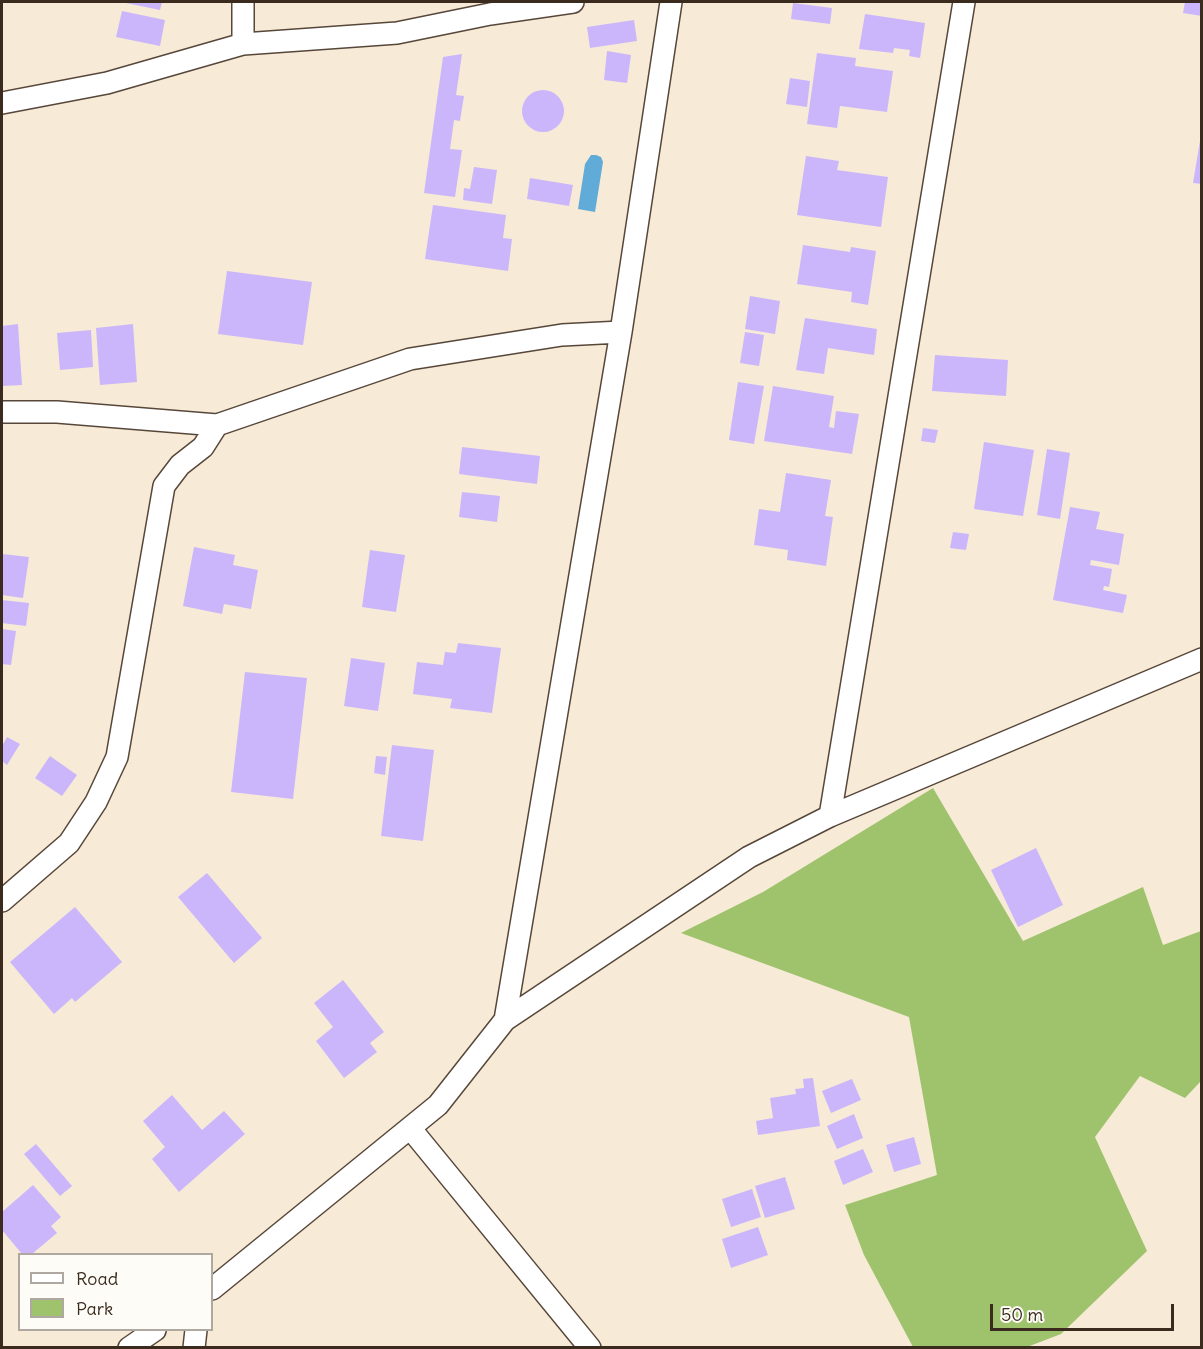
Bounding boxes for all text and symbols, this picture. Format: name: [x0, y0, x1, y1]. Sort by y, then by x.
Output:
legend: [18, 1253, 213, 1331]
text: Road: [76, 1267, 118, 1290]
scale bar: [993, 1292, 1178, 1330]
text: Park: [76, 1297, 113, 1320]
text: 50 m: [1001, 1303, 1043, 1326]

